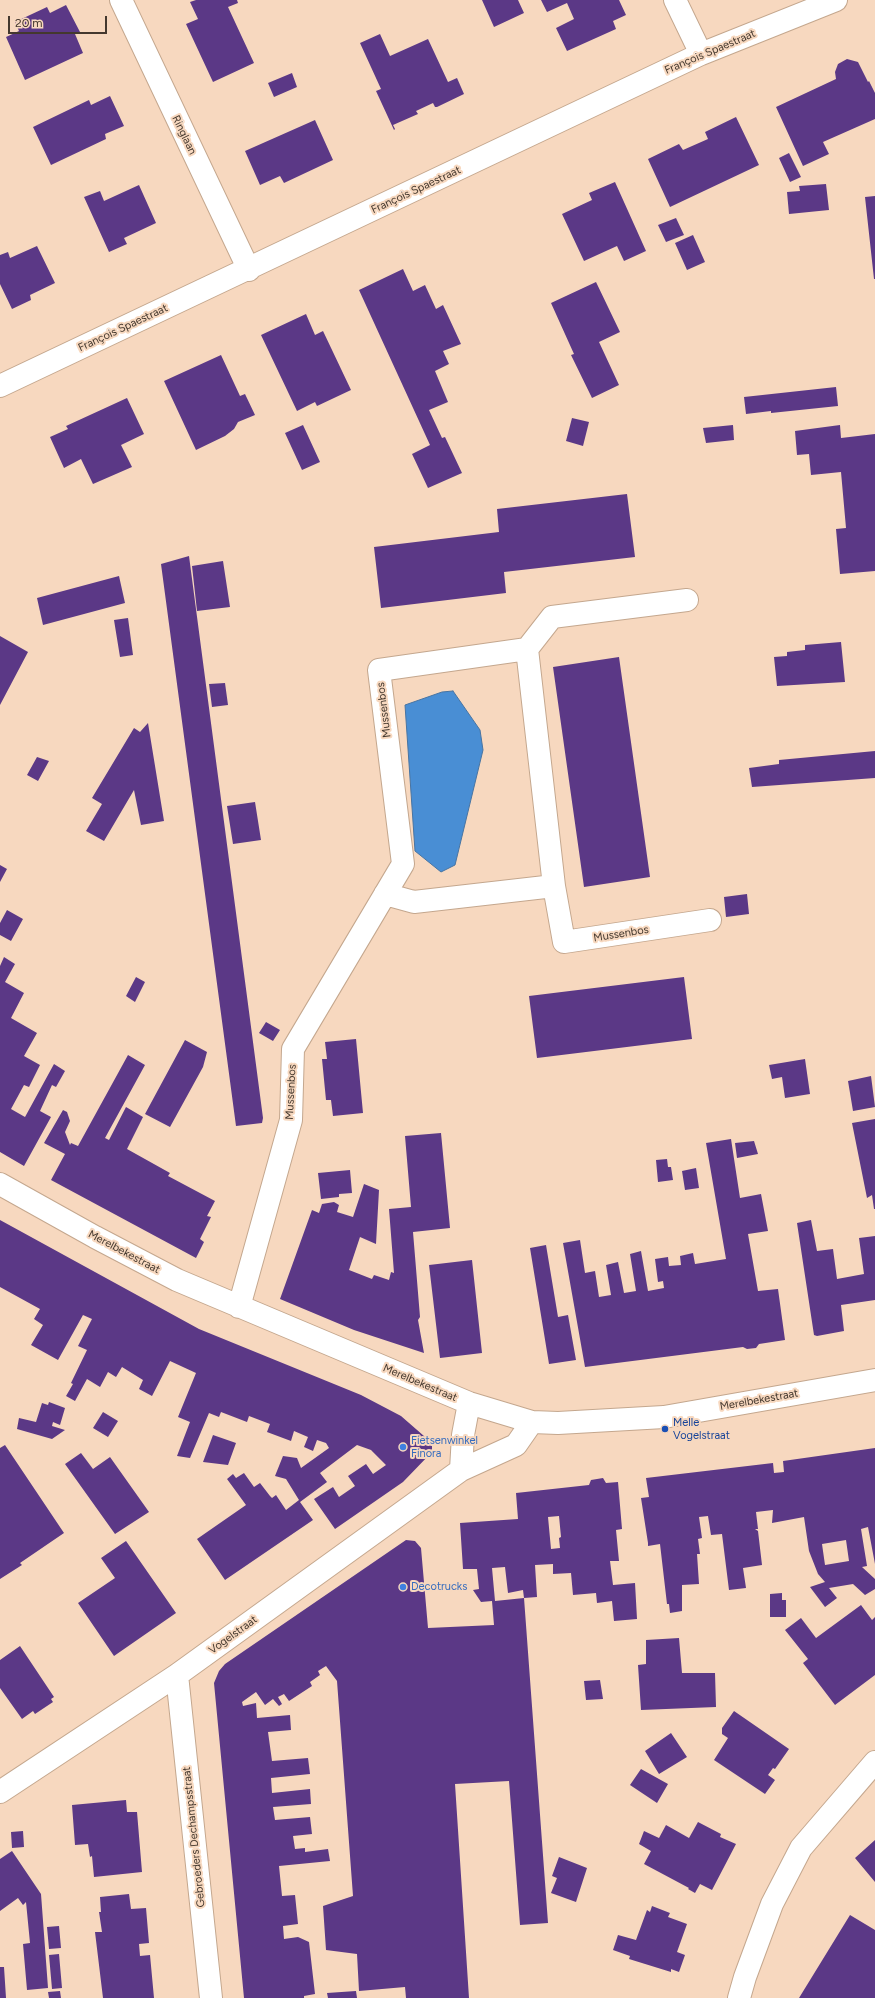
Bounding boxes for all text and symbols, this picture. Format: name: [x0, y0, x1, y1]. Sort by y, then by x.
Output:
scale bar: [10, 8, 109, 34]
text: 20 m: [15, 16, 43, 30]
street label: François Spaestraat: [663, 27, 757, 77]
street label: Ringlaan: [169, 113, 199, 157]
street label: François Spaestraat: [369, 163, 463, 217]
street label: François Spaestraat: [76, 301, 170, 355]
street label: Mussenbos: [374, 682, 394, 738]
street label: Mussenbos: [592, 923, 650, 945]
street label: Mussenbos: [283, 1064, 299, 1120]
street label: Merelbekestraat: [86, 1228, 162, 1276]
street label: Merelbekestraat: [381, 1361, 459, 1405]
street label: Merelbekestraat: [719, 1387, 799, 1413]
place label: Melle Vogelstraat: [673, 1416, 730, 1442]
marker: Melle Vogelstraat: [660, 1424, 670, 1434]
place label: Fietsenwinkel Finora: [411, 1434, 478, 1460]
marker: Fietsenwinkel Finora: [398, 1442, 408, 1452]
place label: Decotrucks: [411, 1580, 467, 1594]
marker: Decotrucks: [398, 1582, 408, 1592]
street label: Vogelstraat: [206, 1613, 260, 1657]
street label: Gebroeders Dechampsstraat: [180, 1766, 208, 1908]

